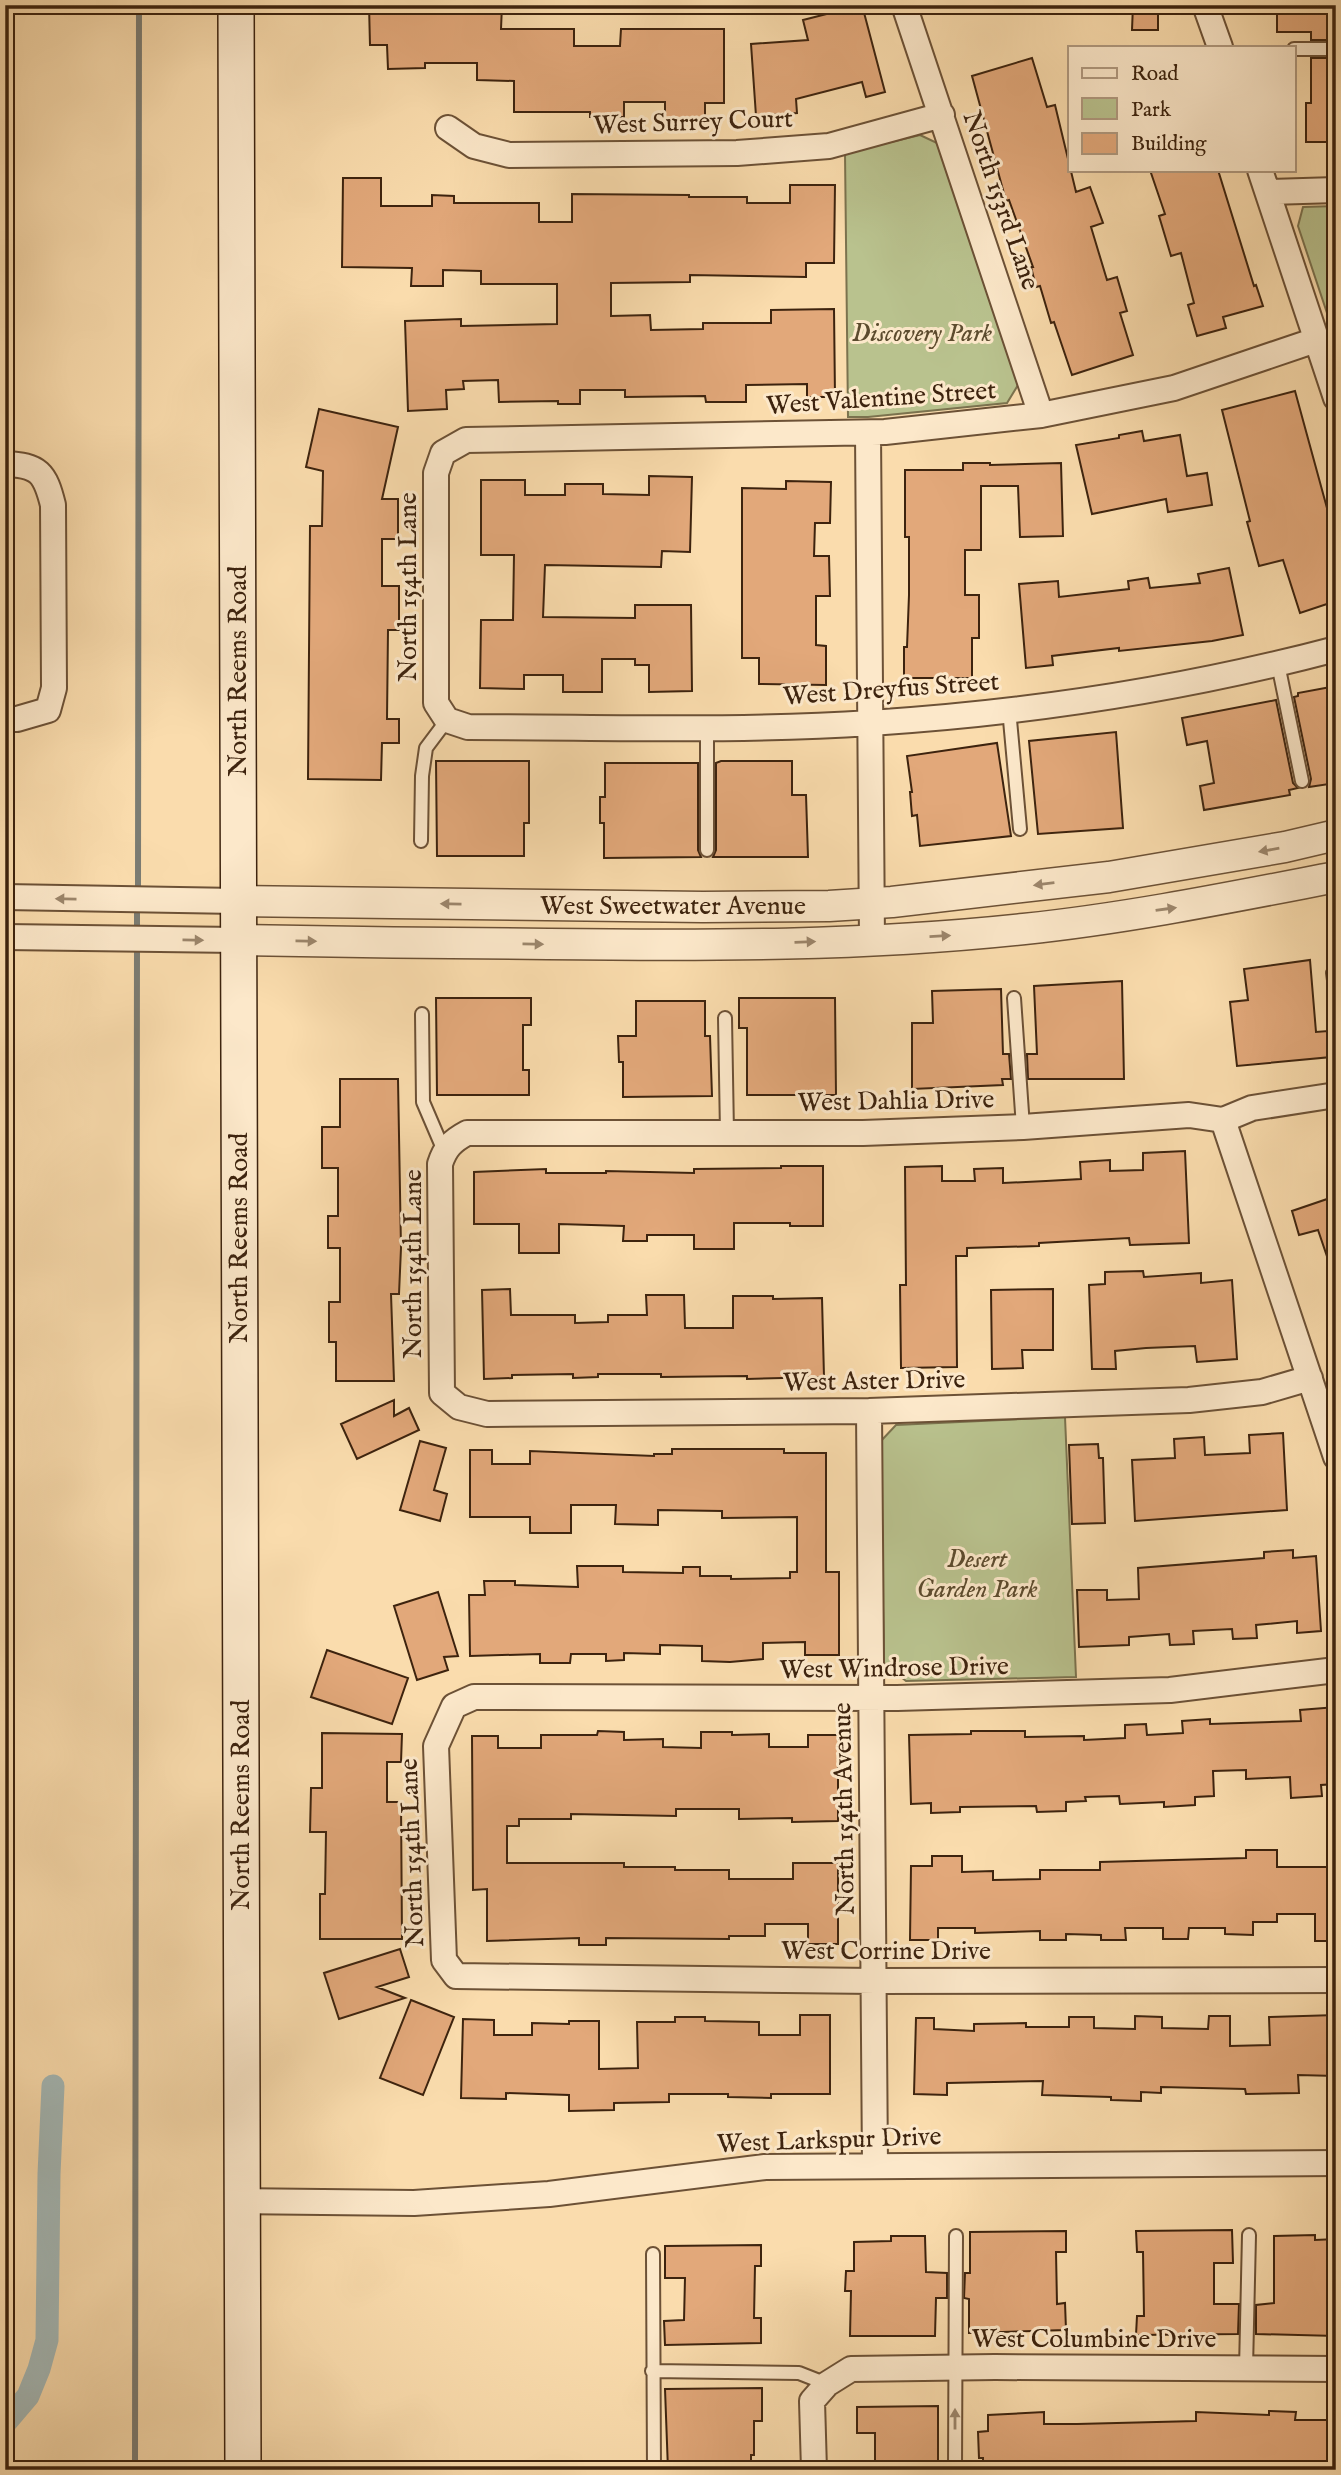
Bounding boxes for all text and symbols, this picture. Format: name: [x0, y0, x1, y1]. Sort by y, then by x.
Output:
legend: [1068, 46, 1296, 172]
text: Road: [1131, 61, 1179, 88]
text: Park: [1131, 97, 1172, 124]
street label: West Surrey Court: [593, 103, 794, 142]
street label: North 153rd Lane: [955, 107, 1047, 294]
text: Building: [1131, 131, 1207, 158]
park label: Discovery Park: [852, 317, 993, 350]
street label: West Valentine Street: [765, 374, 997, 423]
street label: North 154th Lane: [392, 492, 425, 682]
street label: North Reems Road: [222, 565, 255, 776]
street label: West Dreyfus Street: [782, 665, 1000, 714]
one-way arrow: [1258, 844, 1280, 855]
one-way arrow: [1033, 879, 1055, 890]
street label: West Sweetwater Avenue: [540, 890, 806, 923]
one-way arrow: [55, 893, 77, 905]
one-way arrow: [440, 898, 462, 910]
one-way arrow: [1155, 904, 1177, 915]
one-way arrow: [929, 930, 951, 941]
one-way arrow: [182, 934, 204, 945]
one-way arrow: [295, 936, 317, 947]
one-way arrow: [794, 936, 816, 948]
one-way arrow: [522, 938, 544, 950]
street label: West Dahlia Drive: [797, 1083, 995, 1120]
street label: North Reems Road: [223, 1132, 256, 1343]
street label: North 154th Lane: [397, 1169, 430, 1359]
street label: West Aster Drive: [782, 1363, 966, 1400]
park label: Desert Garden Park: [916, 1543, 1038, 1606]
street label: West Windrose Drive: [779, 1650, 1009, 1687]
street label: North Reems Road: [225, 1699, 258, 1910]
street label: North 154th Avenue: [826, 1702, 863, 1916]
street label: North 154th Lane: [393, 1758, 432, 1948]
street label: West Corrine Drive: [781, 1935, 991, 1968]
street label: West Larkspur Drive: [716, 2120, 942, 2161]
street label: West Columbine Drive: [972, 2323, 1217, 2356]
one-way arrow: [949, 2407, 961, 2429]

